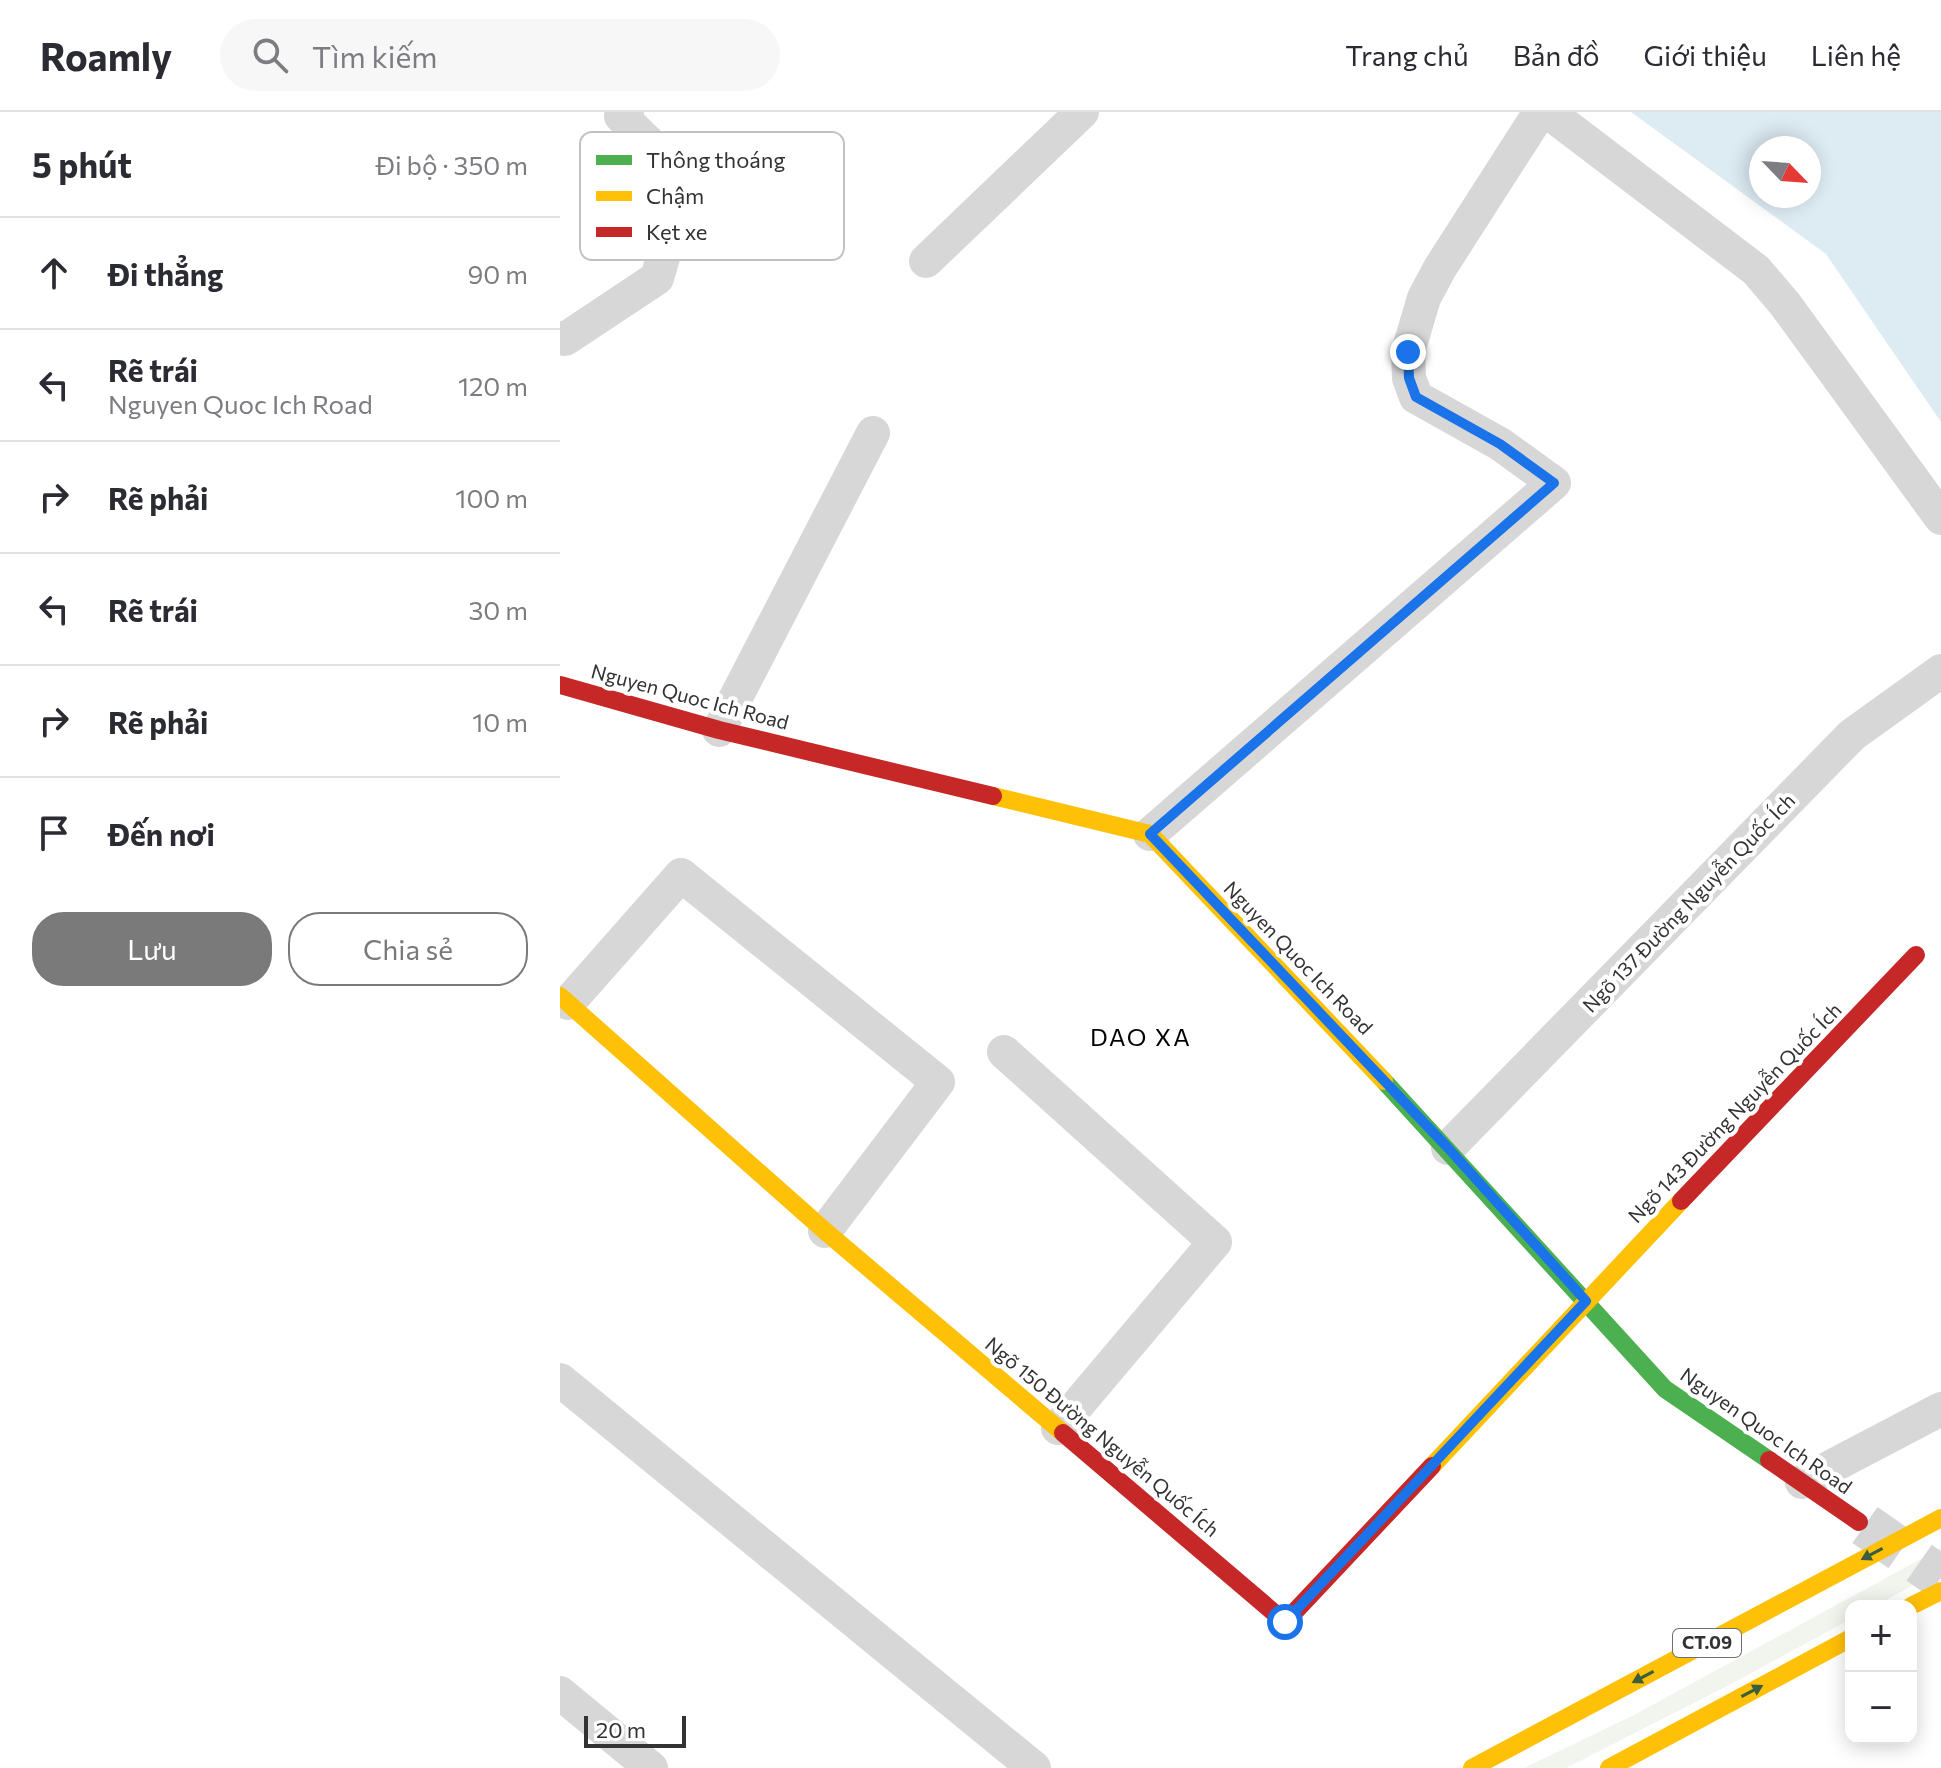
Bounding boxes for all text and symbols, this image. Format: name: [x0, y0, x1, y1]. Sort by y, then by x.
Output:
search box: [220, 19, 780, 91]
text: Roamly: [40, 32, 172, 79]
icon: search: [248, 33, 292, 77]
text: Tìm kiếm: [312, 37, 437, 74]
text: Trang chủ: [1345, 38, 1469, 72]
text: Bản đồ: [1513, 38, 1600, 72]
text: Giới thiệu: [1644, 38, 1767, 72]
text: Liên hệ: [1811, 38, 1901, 72]
legend: [580, 132, 844, 260]
north arrow: [1749, 136, 1821, 208]
text: 5 phút: [32, 143, 132, 185]
text: Thông thoáng: [646, 146, 785, 173]
text: Đi bộ · 350 m: [376, 149, 528, 180]
text: Chậm: [646, 182, 704, 209]
text: Kẹt xe: [646, 218, 707, 245]
icon: ahead: [32, 251, 76, 295]
text: Đi thẳng: [108, 255, 224, 292]
text: 90 m: [468, 258, 528, 289]
route end: [1390, 334, 1426, 370]
text: Rẽ trái: [108, 351, 198, 388]
icon: left: [32, 363, 76, 407]
text: 120 m: [458, 370, 528, 401]
text: Nguyen Quoc Ich Road: [108, 388, 373, 419]
icon: right: [32, 475, 76, 519]
text: Rẽ phải: [108, 479, 208, 516]
text: 100 m: [455, 482, 528, 513]
icon: left: [32, 587, 76, 631]
text: Rẽ trái: [108, 591, 198, 628]
text: 30 m: [469, 594, 528, 625]
street label: Nguyen Quoc Ich Road: [589, 658, 792, 734]
icon: right: [32, 699, 76, 743]
text: Rẽ phải: [108, 703, 208, 740]
text: 10 m: [472, 706, 528, 737]
street label: Ngõ 137 Đường Nguyễn Quốc Ích: [1577, 788, 1799, 1017]
icon: arrive: [32, 811, 76, 855]
text: Đến nơi: [108, 815, 215, 852]
street label: Nguyen Quoc Ich Road: [1219, 876, 1378, 1039]
button: Lưu: [32, 912, 272, 986]
button: Chia sẻ: [288, 912, 528, 986]
street label: Ngõ 143 Đường Nguyễn Quốc Ích: [1623, 997, 1846, 1227]
district label: DAO XA: [1090, 1022, 1192, 1051]
street label: Ngõ 150 Đường Nguyễn Quốc Ích: [981, 1331, 1224, 1541]
street label: Nguyen Quoc Ich Road: [1676, 1362, 1857, 1498]
one-way arrow: [1861, 1548, 1884, 1561]
map controls: [1845, 1600, 1917, 1744]
button: +: [1845, 1600, 1917, 1672]
route start: [1267, 1604, 1303, 1640]
road number: CT.09: [1673, 1629, 1741, 1657]
one-way arrow: [1632, 1669, 1654, 1683]
button: −: [1845, 1672, 1917, 1744]
one-way arrow: [1740, 1685, 1763, 1698]
scale bar: [584, 1712, 686, 1748]
text: 20 m: [596, 1716, 646, 1743]

